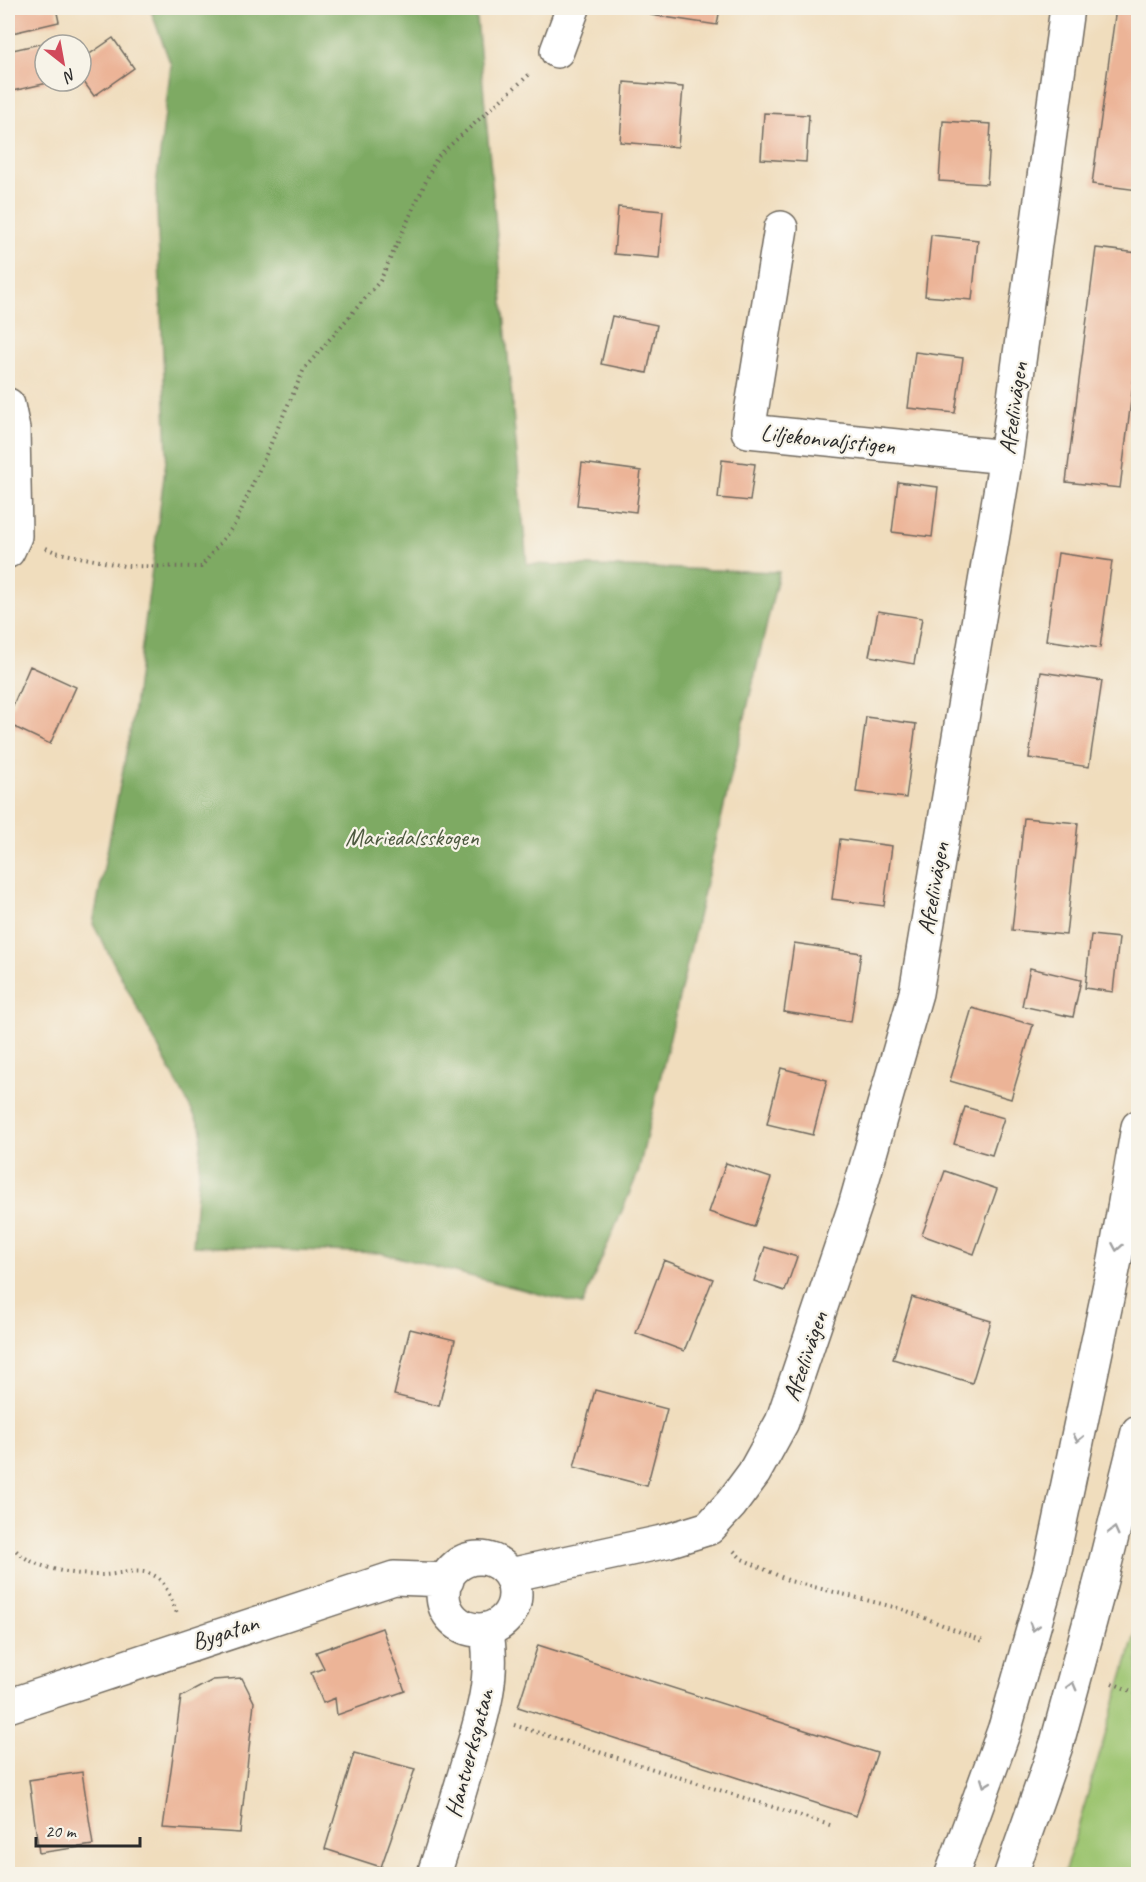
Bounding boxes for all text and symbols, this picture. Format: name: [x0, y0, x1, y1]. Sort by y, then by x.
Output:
north arrow: [33, 33, 93, 93]
text: N: [58, 64, 80, 88]
street label: Afzeliivägen: [992, 360, 1034, 456]
street label: Liljekonvaljstigen: [759, 417, 897, 461]
park label: Mariedalsskogen: [345, 822, 479, 852]
street label: Afzeliivägen: [910, 839, 956, 936]
one-way arrow: [1111, 1242, 1124, 1252]
street label: Afzeliivägen: [776, 1307, 834, 1405]
one-way arrow: [1072, 1433, 1085, 1443]
one-way arrow: [1106, 1526, 1119, 1536]
street label: Bygatan: [188, 1607, 263, 1657]
one-way arrow: [1029, 1621, 1041, 1631]
one-way arrow: [1065, 1682, 1077, 1692]
street label: Hantverksgatan: [437, 1684, 501, 1820]
one-way arrow: [980, 1777, 993, 1788]
scale bar: [36, 1810, 140, 1848]
text: 20 m: [45, 1820, 78, 1842]

